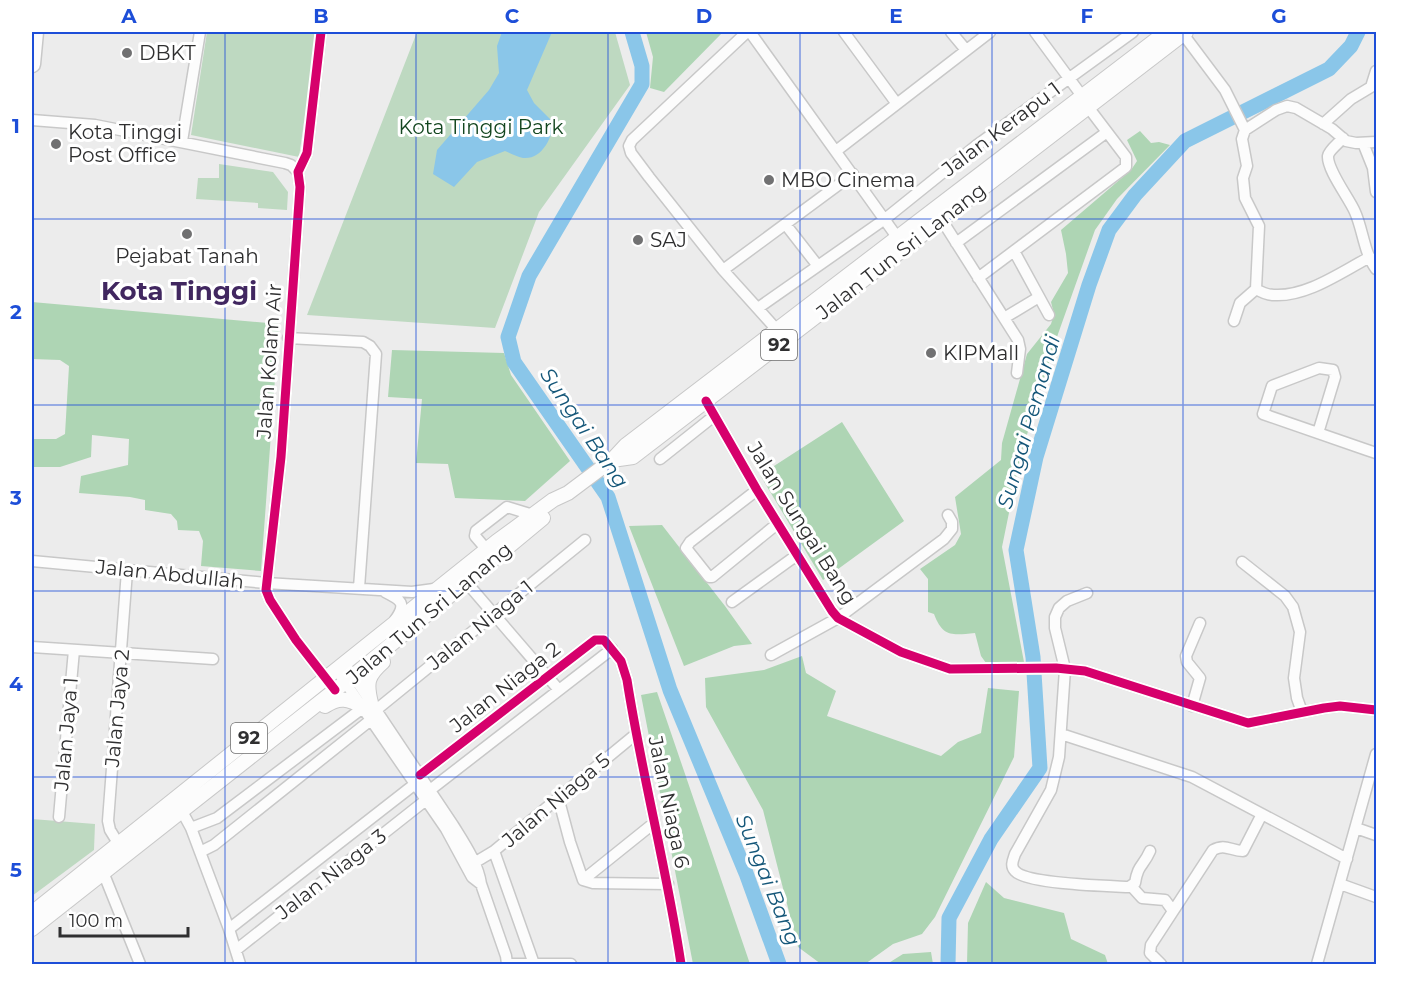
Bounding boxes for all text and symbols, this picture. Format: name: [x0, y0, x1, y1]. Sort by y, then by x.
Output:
text: A: [120, 4, 137, 28]
text: B: [313, 4, 329, 28]
text: C: [505, 4, 520, 28]
text: D: [696, 4, 712, 28]
text: E: [889, 4, 903, 28]
text: F: [1081, 4, 1094, 28]
text: G: [1271, 4, 1287, 28]
place label: DBKT: [139, 41, 196, 65]
marker: DBKT: [120, 46, 134, 60]
street label: Jalan Kerapu 1: [936, 77, 1065, 182]
text: 1: [12, 114, 20, 138]
park label: Kota Tinggi Park: [398, 115, 564, 139]
place label: Kota Tinggi Post Office: [68, 120, 182, 167]
marker: Kota Tinggi Post Office: [49, 137, 63, 151]
place label: MBO Cinema: [781, 168, 915, 192]
marker: MBO Cinema: [762, 173, 776, 187]
street label: Jalan Tun Sri Lanang: [811, 177, 990, 325]
marker: Pejabat Tanah: [180, 227, 194, 241]
place label: SAJ: [650, 228, 687, 252]
marker: SAJ: [631, 233, 645, 247]
place label: Pejabat Tanah: [115, 244, 259, 268]
district label: Kota Tinggi: [101, 275, 257, 307]
street label: Jalan Kolam Air: [252, 283, 286, 440]
text: 2: [10, 300, 22, 324]
road number: 92: [761, 330, 797, 360]
water label: Sungai Pemandi: [992, 332, 1065, 511]
place label: KIPMall: [943, 341, 1019, 365]
marker: KIPMall: [924, 346, 938, 360]
water label: Sungai Bang: [535, 363, 634, 493]
street label: Jalan Sungai Bang: [742, 436, 862, 609]
text: 3: [9, 486, 22, 510]
street label: Jalan Tun Sri Lanang: [341, 537, 516, 690]
street label: Jalan Abdullah: [94, 554, 245, 594]
street label: Jalan Niaga 1: [421, 575, 538, 676]
street label: Jalan Niaga 2: [444, 637, 565, 738]
street label: Jalan Jaya 2: [100, 648, 134, 769]
text: 4: [9, 672, 23, 696]
street label: Jalan Jaya 1: [49, 676, 83, 793]
road number: 92: [231, 723, 267, 753]
street label: Jalan Niaga 6: [643, 733, 695, 870]
street label: Jalan Niaga 5: [496, 748, 615, 853]
water label: Sungai Bang: [731, 810, 806, 949]
street label: Jalan Niaga 3: [270, 824, 391, 925]
text: 5: [10, 858, 22, 882]
scale bar: [60, 900, 188, 938]
text: 100 m: [69, 910, 123, 932]

